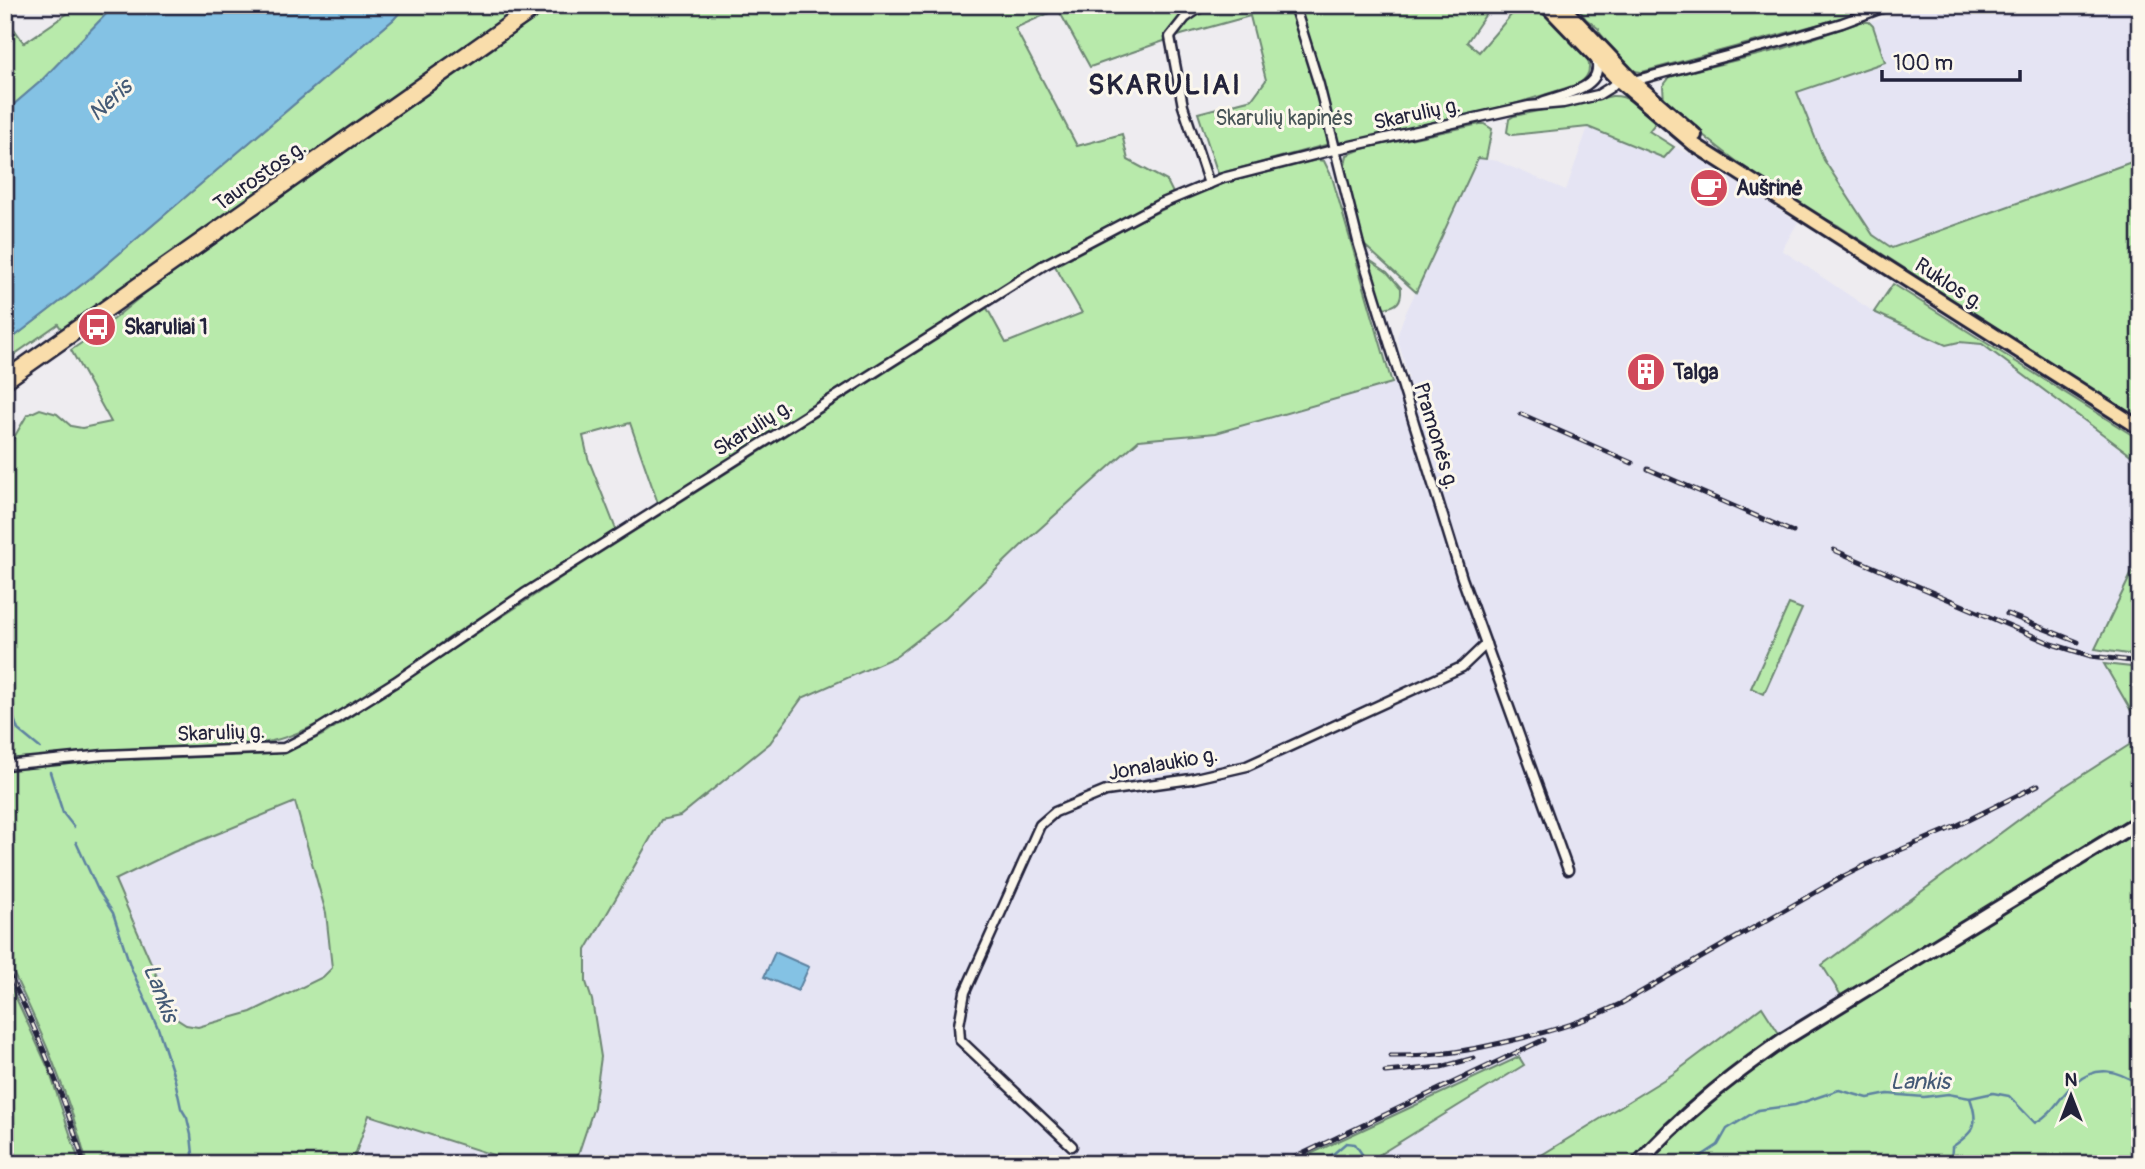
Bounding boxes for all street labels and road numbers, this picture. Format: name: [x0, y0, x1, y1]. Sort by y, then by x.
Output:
street label: Skarulių g.: [1371, 92, 1463, 136]
street label: Taurostos g.: [208, 134, 312, 218]
street label: Ruklos g.: [1909, 252, 1989, 316]
street label: Pramonės g.: [1407, 379, 1465, 493]
street label: Skarulių g.: [708, 393, 798, 463]
street label: Skarulių g.: [176, 718, 266, 748]
street label: Jonalaukio g.: [1106, 741, 1220, 787]

